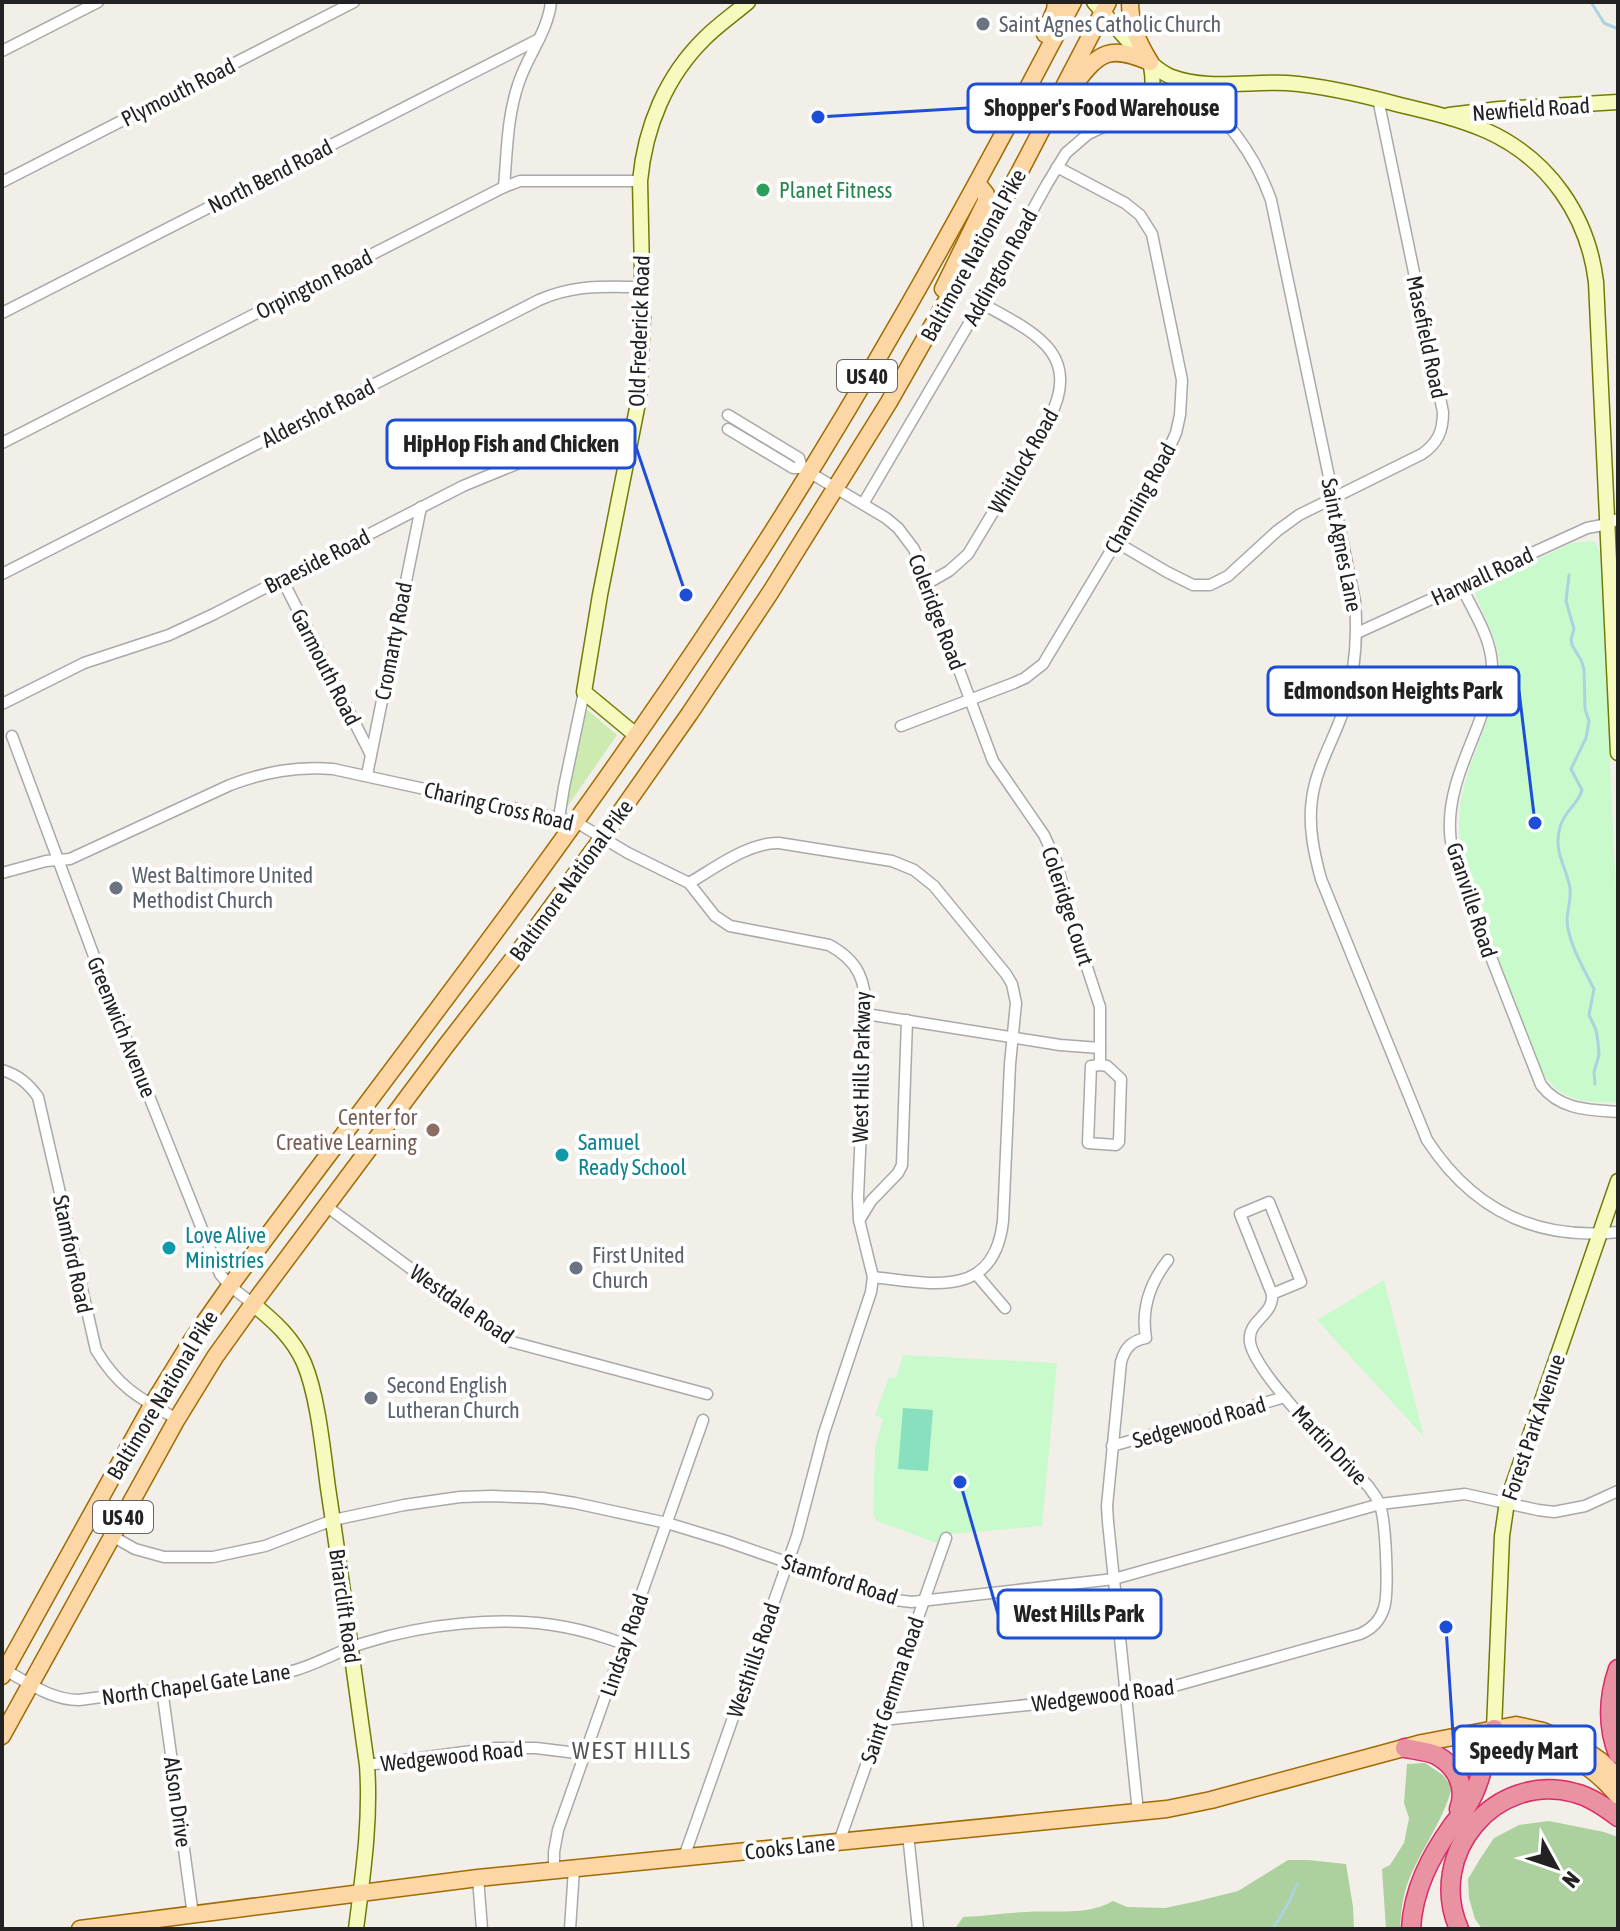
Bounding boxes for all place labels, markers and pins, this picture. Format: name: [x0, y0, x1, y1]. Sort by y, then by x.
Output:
place label: Saint Agnes Catholic Church: [999, 11, 1221, 37]
marker: Saint Agnes Catholic Church: [974, 15, 992, 33]
callout: Shopper's Food Warehouse: [968, 84, 1236, 132]
place label: Planet Fitness: [779, 177, 893, 203]
marker: Planet Fitness: [754, 181, 772, 199]
callout: HipHop Fish and Chicken: [387, 420, 635, 468]
callout: Edmondson Heights Park: [1268, 667, 1519, 715]
place label: West Baltimore United Methodist Church: [132, 862, 313, 913]
marker: West Baltimore United Methodist Church: [107, 879, 125, 897]
place label: Center for Creative Learning: [276, 1104, 418, 1155]
marker: Center for Creative Learning: [424, 1121, 442, 1139]
place label: Samuel Ready School: [578, 1129, 686, 1180]
marker: Samuel Ready School: [553, 1146, 571, 1164]
place label: Love Alive Ministries: [185, 1222, 266, 1273]
marker: Love Alive Ministries: [160, 1239, 178, 1257]
place label: First United Church: [592, 1242, 685, 1293]
marker: First United Church: [567, 1259, 585, 1277]
place label: Second English Lutheran Church: [387, 1372, 520, 1423]
marker: Second English Lutheran Church: [362, 1389, 380, 1407]
callout: West Hills Park: [998, 1590, 1161, 1638]
callout: Speedy Mart: [1454, 1726, 1595, 1774]

